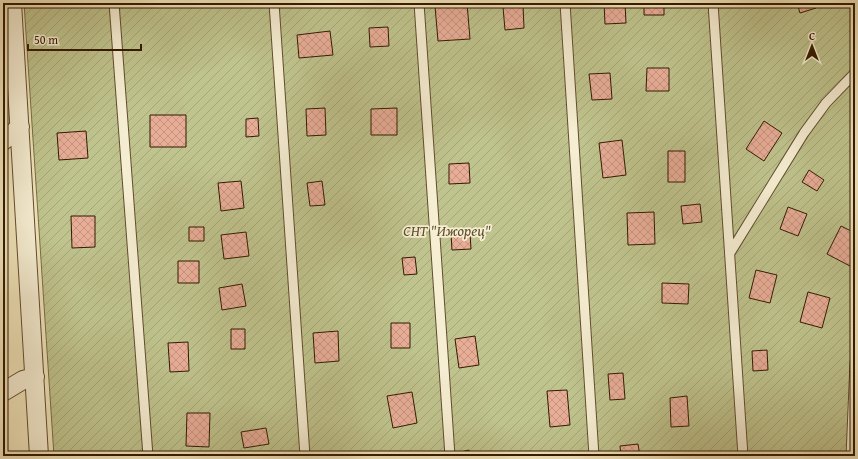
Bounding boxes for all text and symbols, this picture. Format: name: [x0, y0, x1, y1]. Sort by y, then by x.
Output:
scale bar: [28, 26, 141, 52]
north arrow: [792, 26, 832, 66]
text: С: [809, 28, 815, 44]
text: 50 m: [34, 31, 58, 48]
park label: СНТ "Ижорец": [403, 220, 491, 241]

